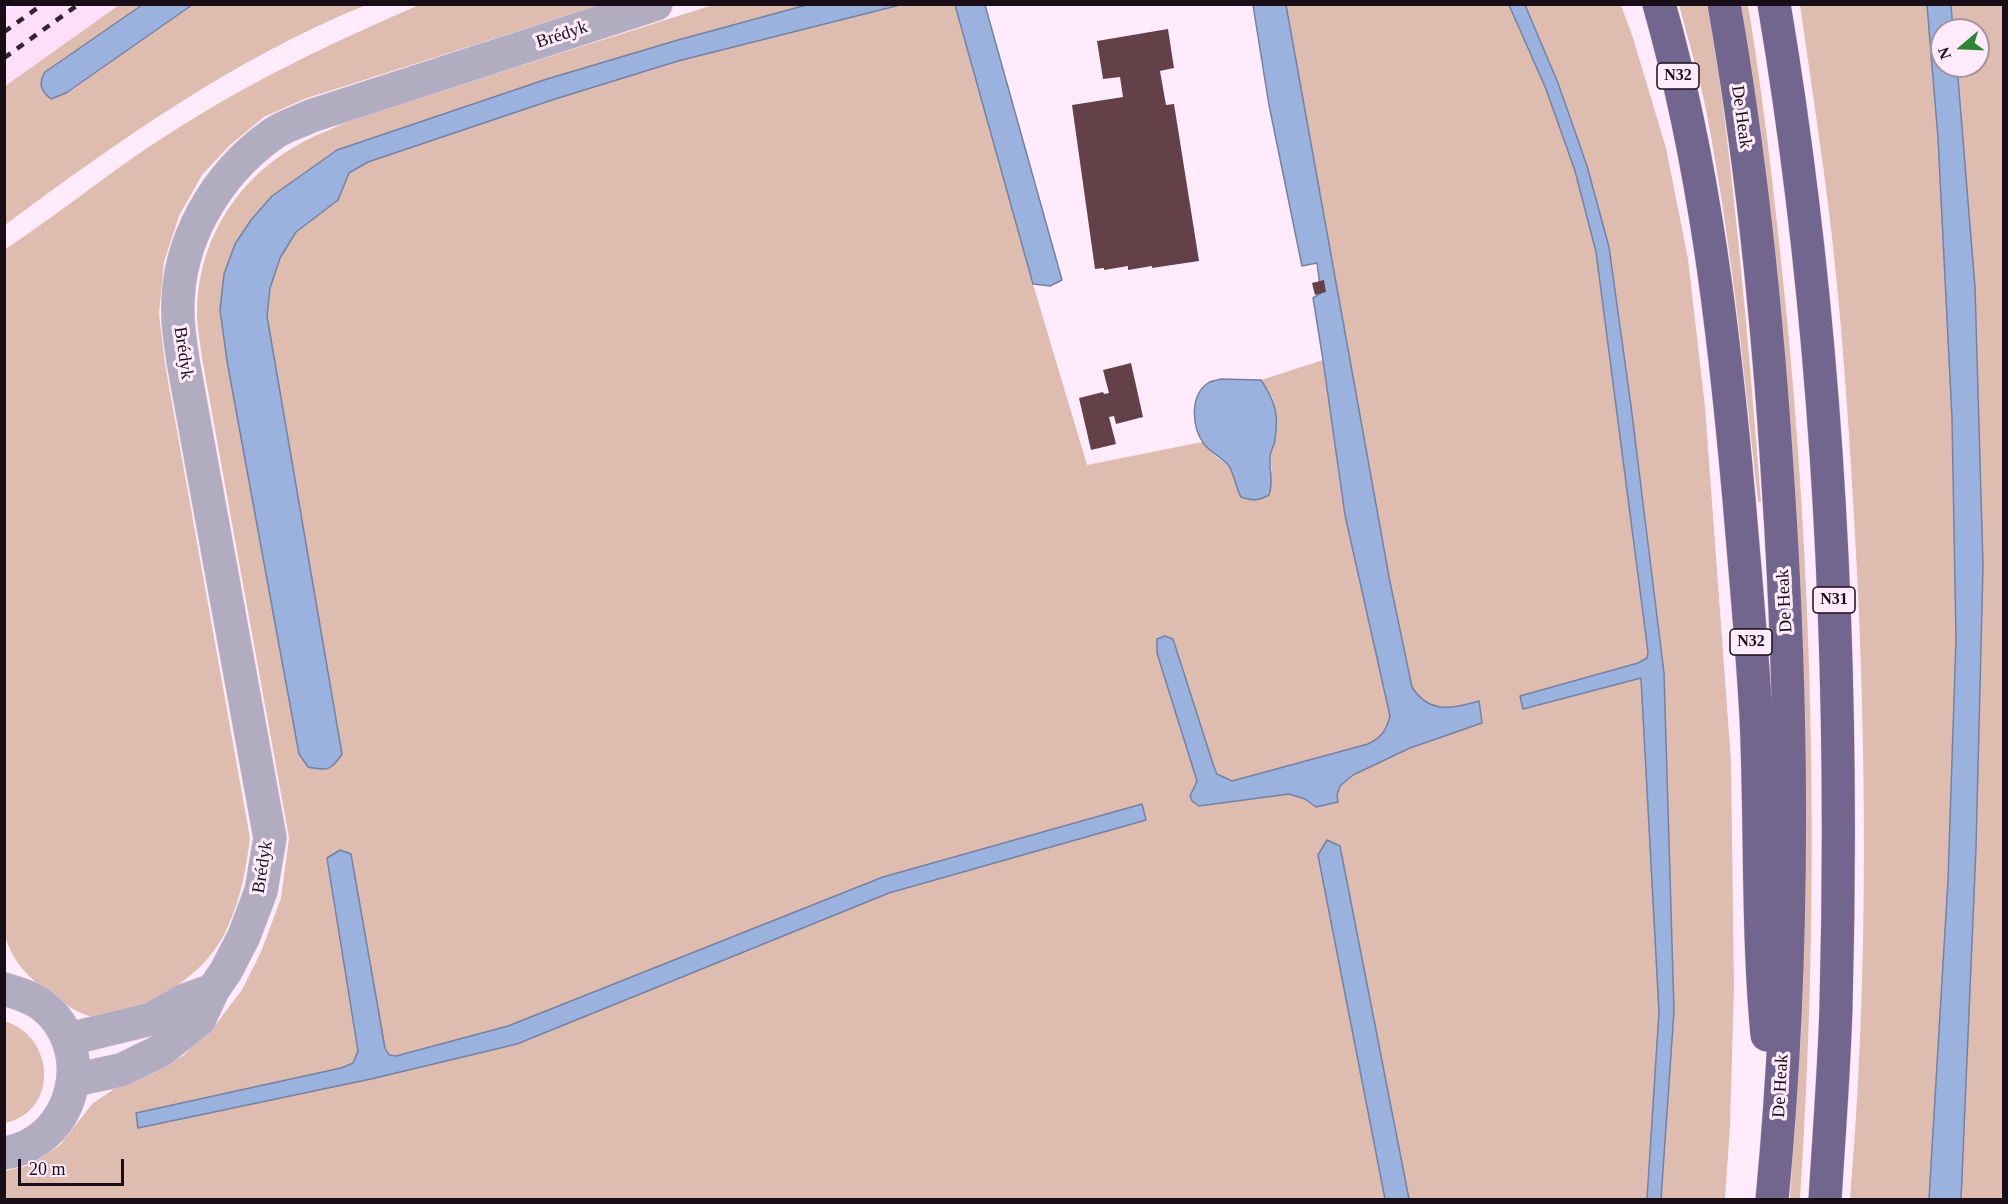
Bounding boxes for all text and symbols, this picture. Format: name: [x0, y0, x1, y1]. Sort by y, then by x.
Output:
street label: Brédyk: [533, 17, 591, 53]
north arrow: [1930, 18, 1990, 78]
text: N: [1934, 45, 1954, 62]
road number: N32: [1657, 63, 1699, 89]
street label: De Heak: [1726, 84, 1756, 150]
street label: Brédyk: [169, 325, 197, 381]
street label: De Heak: [1773, 569, 1797, 633]
road number: N31: [1813, 587, 1855, 613]
road number: N32: [1730, 629, 1772, 655]
street label: Brédyk: [248, 839, 278, 895]
street label: De Heak: [1769, 1054, 1793, 1118]
scale bar: [21, 1147, 128, 1185]
text: 20 m: [29, 1159, 66, 1179]

